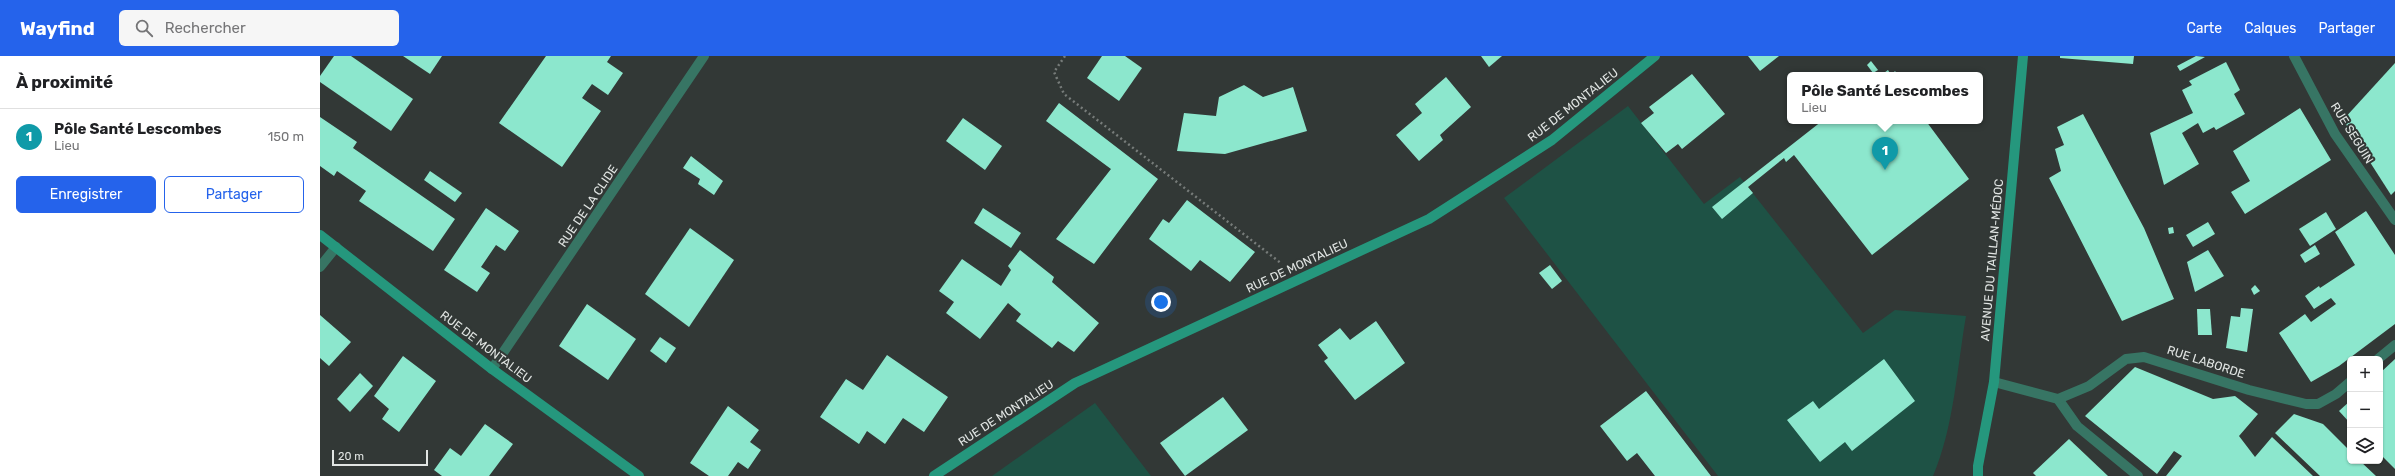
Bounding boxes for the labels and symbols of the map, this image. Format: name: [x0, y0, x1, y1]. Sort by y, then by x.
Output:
street label: RUE DE MONTALIEU: [1525, 65, 1621, 145]
street label: RUE SEGUIN: [2328, 100, 2376, 166]
pin: 1: [1872, 137, 1898, 170]
street label: RUE DE LA CLIDE: [555, 162, 621, 250]
street label: AVENUE DU TAILLAN-MÉDOC: [1978, 178, 2006, 342]
street label: RUE DE MONTALIEU: [1244, 236, 1350, 296]
your location: [1151, 292, 1171, 312]
street label: RUE DE MONTALIEU: [438, 308, 534, 386]
street label: RUE LABORDE: [2165, 343, 2247, 381]
street label: RUE DE MONTALIEU: [956, 377, 1056, 449]
scale bar: [332, 448, 428, 467]

